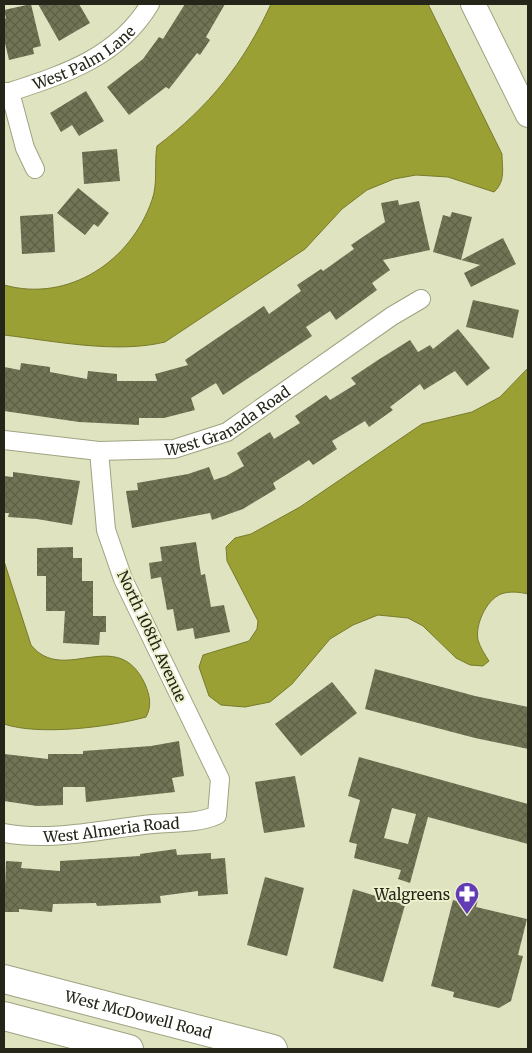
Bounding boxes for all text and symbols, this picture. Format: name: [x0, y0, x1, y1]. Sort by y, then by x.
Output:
street label: West Palm Lane: [29, 21, 139, 94]
street label: West Granada Road: [163, 381, 293, 459]
street label: North 108th Avenue: [113, 567, 191, 705]
street label: West Almeria Road: [42, 813, 180, 846]
pharmacy icon: Walgreens: [454, 881, 480, 915]
place label: Walgreens: [373, 885, 450, 904]
street label: West McDowell Road: [62, 986, 214, 1042]

